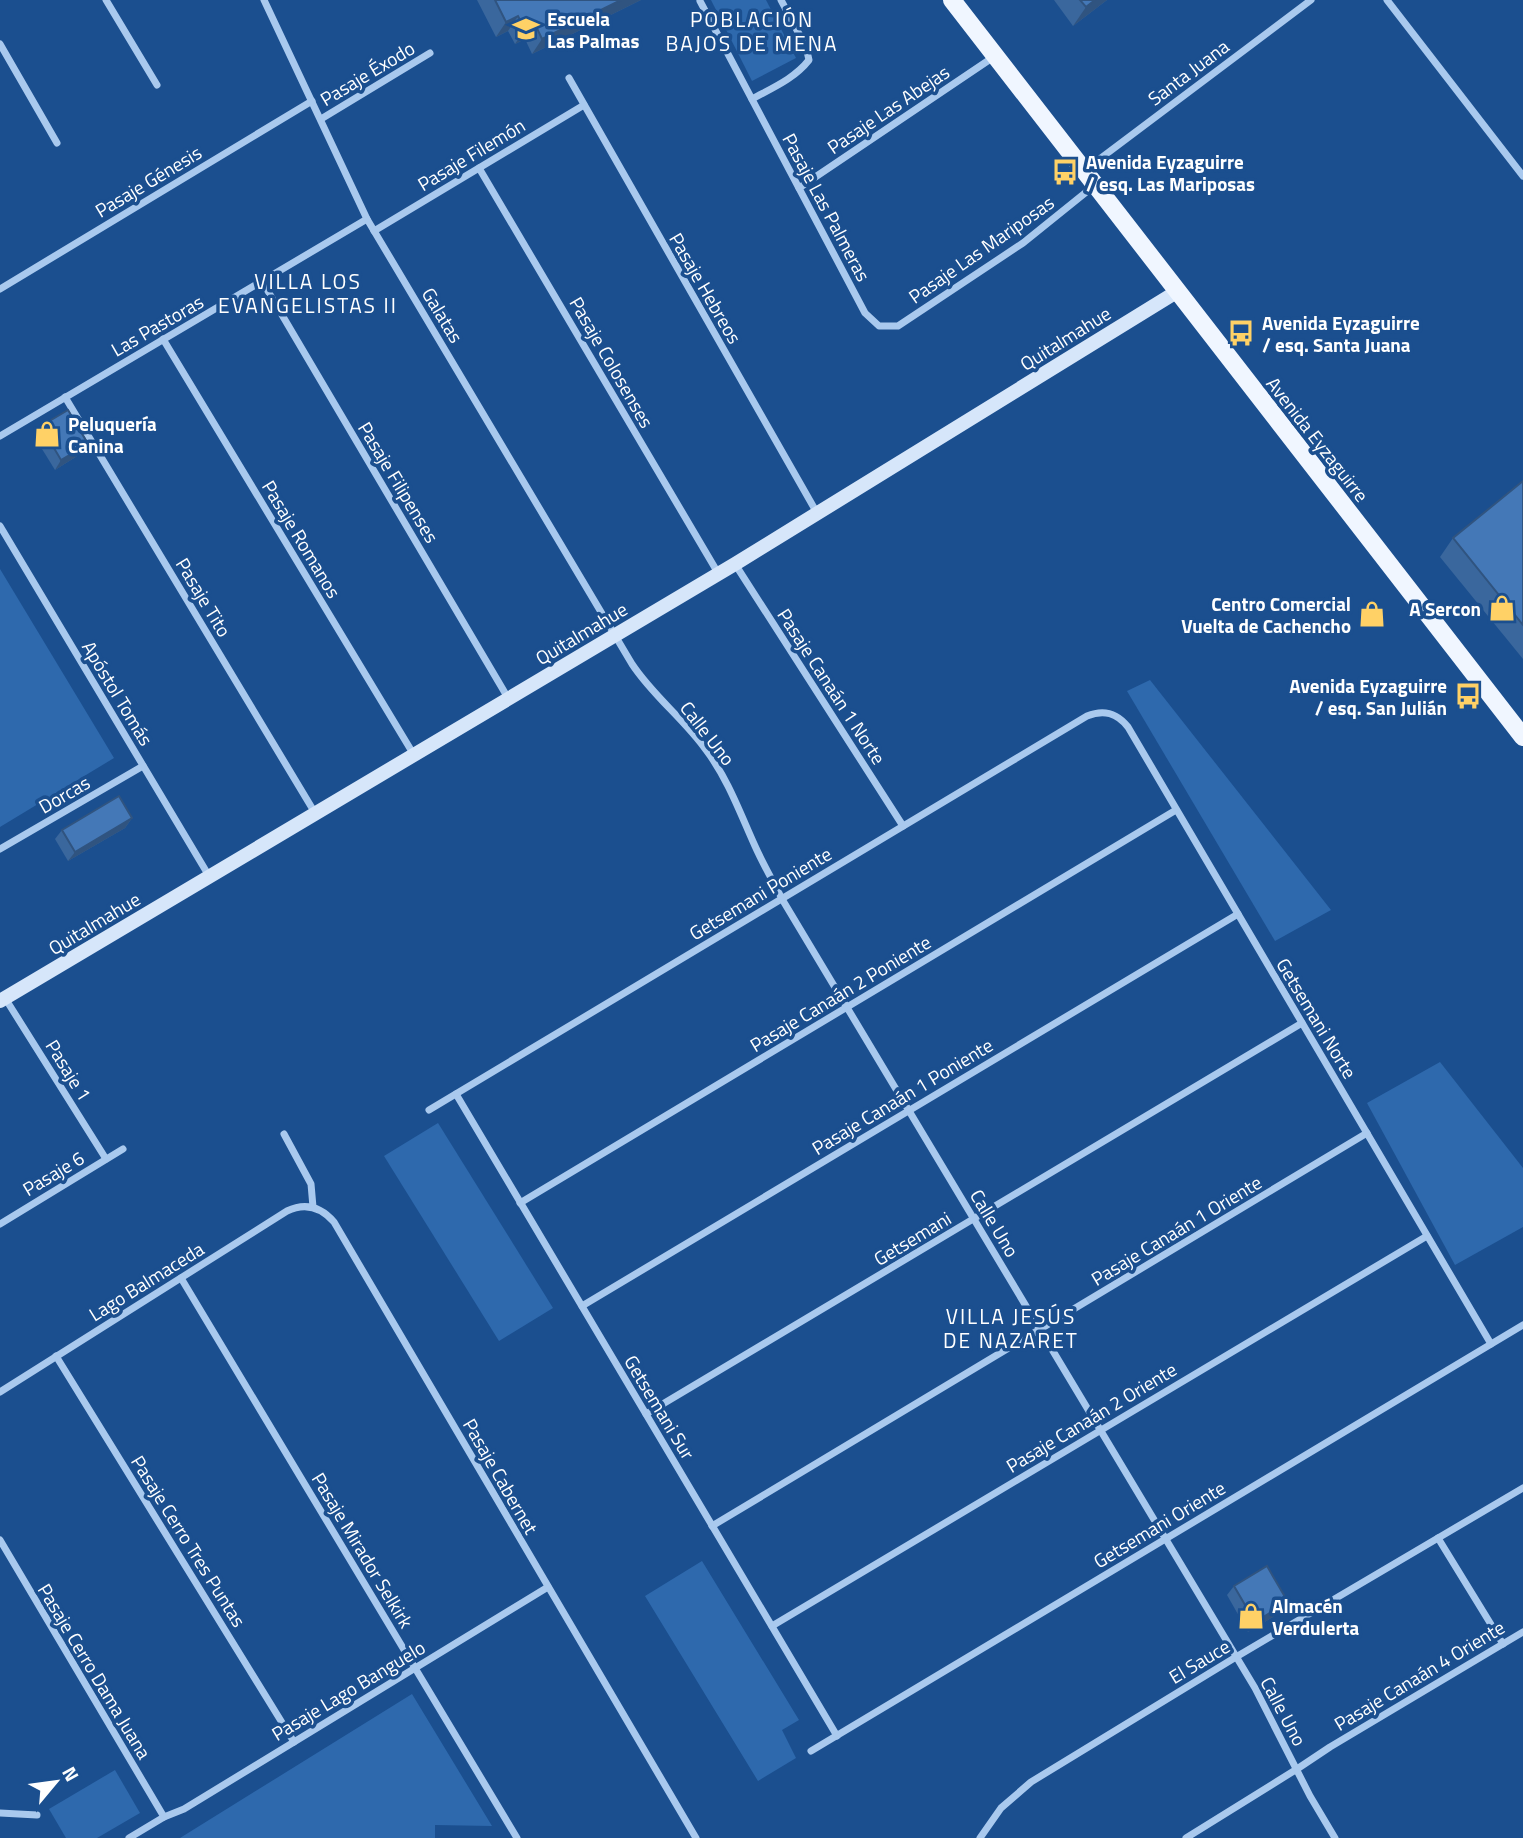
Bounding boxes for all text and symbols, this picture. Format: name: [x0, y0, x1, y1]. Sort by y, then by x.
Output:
district label: POBLACIÓN BAJOS DE MENA: [666, 3, 838, 59]
place label: Escuela Las Palmas: [547, 4, 639, 55]
school or university icon: Escuela Las Palmas: [511, 14, 541, 44]
street label: Santa Juana: [1141, 31, 1235, 112]
street label: Pasaje Éxodo: [314, 33, 420, 113]
street label: Pasaje Las Abejas: [821, 57, 955, 161]
street label: Pasaje Filemón: [412, 110, 530, 198]
street label: Pasaje Las Palmeras: [776, 128, 878, 286]
street label: Pasaje Génesis: [89, 138, 207, 224]
place label: Avenida Eyzaguirre / esq. Las Mariposas: [1086, 147, 1255, 198]
bus stop icon: Avenida Eyzaguirre / esq. Las Mariposas: [1050, 157, 1080, 187]
street label: Pasaje Las Mariposas: [902, 188, 1060, 310]
street label: Pasaje Hebreos: [662, 227, 750, 349]
district label: VILLA LOS EVANGELISTAS II: [218, 265, 398, 321]
street label: Galatas: [415, 282, 471, 348]
street label: Las Pastoras: [105, 287, 209, 363]
street label: Pasaje Colosenses: [563, 291, 662, 433]
street label: Quitalmahue: [1014, 298, 1116, 378]
place label: Avenida Eyzaguirre / esq. Santa Juana: [1262, 308, 1420, 359]
bus stop icon: Avenida Eyzaguirre / esq. Santa Juana: [1226, 318, 1256, 348]
street label: Avenida Eyzaguirre: [1260, 370, 1376, 508]
place label: Peluquería Canina: [68, 409, 157, 460]
street label: Pasaje Filipenses: [351, 416, 447, 548]
shop icon: Peluquería Canina: [32, 419, 62, 449]
street label: Pasaje Romanos: [255, 475, 349, 604]
street label: Pasaje Tito: [169, 552, 239, 642]
place label: Centro Comercial Vuelta de Cachencho: [1181, 589, 1351, 640]
shop icon: A Sercon: [1487, 593, 1517, 623]
street label: Quitalmahue: [530, 594, 632, 672]
place label: A Sercon: [1409, 594, 1481, 623]
shop icon: Centro Comercial Vuelta de Cachencho: [1357, 599, 1387, 629]
street label: Pasaje Canaán 1 Norte: [771, 602, 893, 770]
street label: Apóstol Tomás: [75, 635, 161, 751]
place label: Avenida Eyzaguirre / esq. San Julián: [1289, 671, 1447, 722]
bus stop icon: Avenida Eyzaguirre / esq. San Julián: [1453, 681, 1483, 711]
street label: Calle Uno: [674, 695, 742, 771]
street label: Dorcas: [33, 768, 95, 820]
street label: Getsemani Poniente: [683, 839, 837, 947]
street label: Quitalmahue: [43, 884, 145, 962]
street label: Pasaje Canaán 2 Poniente: [744, 927, 936, 1059]
street label: Getsemani Norte: [1270, 952, 1364, 1084]
street label: Pasaje Canaán 1 Poniente: [806, 1030, 998, 1162]
street label: Pasaje 1: [39, 1034, 99, 1106]
street label: Pasaje 6: [17, 1143, 89, 1203]
street label: Pasaje Canaán 1 Oriente: [1085, 1167, 1267, 1293]
street label: Calle Uno: [963, 1183, 1027, 1263]
street label: Getsemani: [868, 1203, 956, 1273]
street label: Lago Balmaceda: [83, 1234, 210, 1328]
district label: VILLA JESÚS DE NAZARET: [943, 1300, 1079, 1356]
street label: Getsemani Sur: [617, 1349, 703, 1465]
street label: Pasaje Canaán 2 Oriente: [1000, 1354, 1182, 1480]
street label: Pasaje Cabernet: [456, 1413, 546, 1540]
street label: Pasaje Cerro Tres Puntas: [124, 1449, 254, 1633]
street label: Pasaje Mirador Selkirk: [305, 1467, 421, 1633]
street label: Getsemani Oriente: [1087, 1473, 1231, 1575]
street label: Pasaje Cerro Dama Juana: [31, 1578, 159, 1765]
place label: Almacén Verdulerta: [1272, 1591, 1359, 1642]
shop icon: Almacén Verdulerta: [1236, 1601, 1266, 1631]
street label: Pasaje Canaán 4 Oriente: [1328, 1612, 1510, 1738]
street label: El Sauce: [1163, 1631, 1235, 1691]
street label: Pasaje Lago Banguelo: [266, 1633, 430, 1747]
street label: Calle Uno: [1254, 1671, 1314, 1751]
north arrow: [21, 1747, 91, 1817]
text: N: [55, 1761, 87, 1786]

